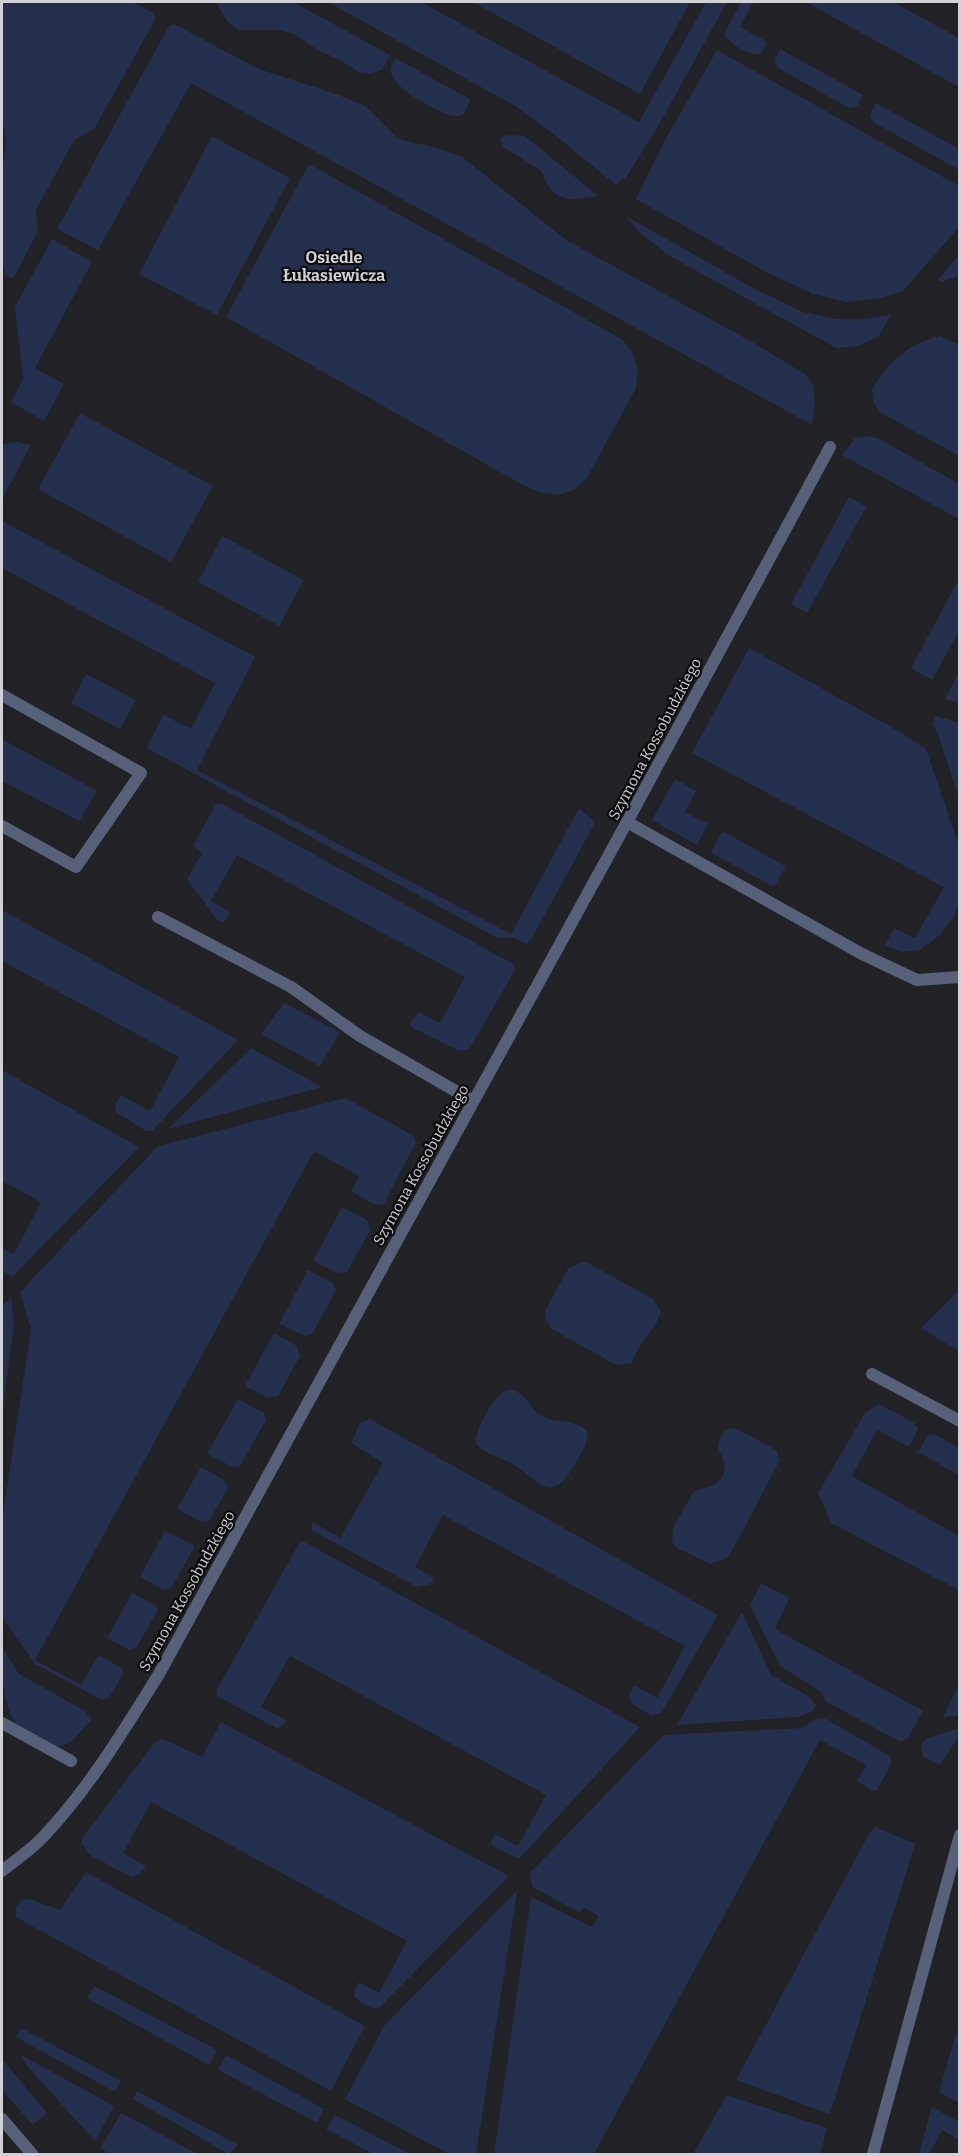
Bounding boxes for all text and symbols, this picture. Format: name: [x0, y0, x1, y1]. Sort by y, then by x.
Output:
district label: Osiedle Łukasiewicza: [283, 248, 385, 285]
street label: Szymona Kossobudzkiego: [605, 655, 705, 823]
street label: Szymona Kossobudzkiego: [369, 1082, 473, 1248]
street label: Szymona Kossobudzkiego: [135, 1508, 239, 1674]

